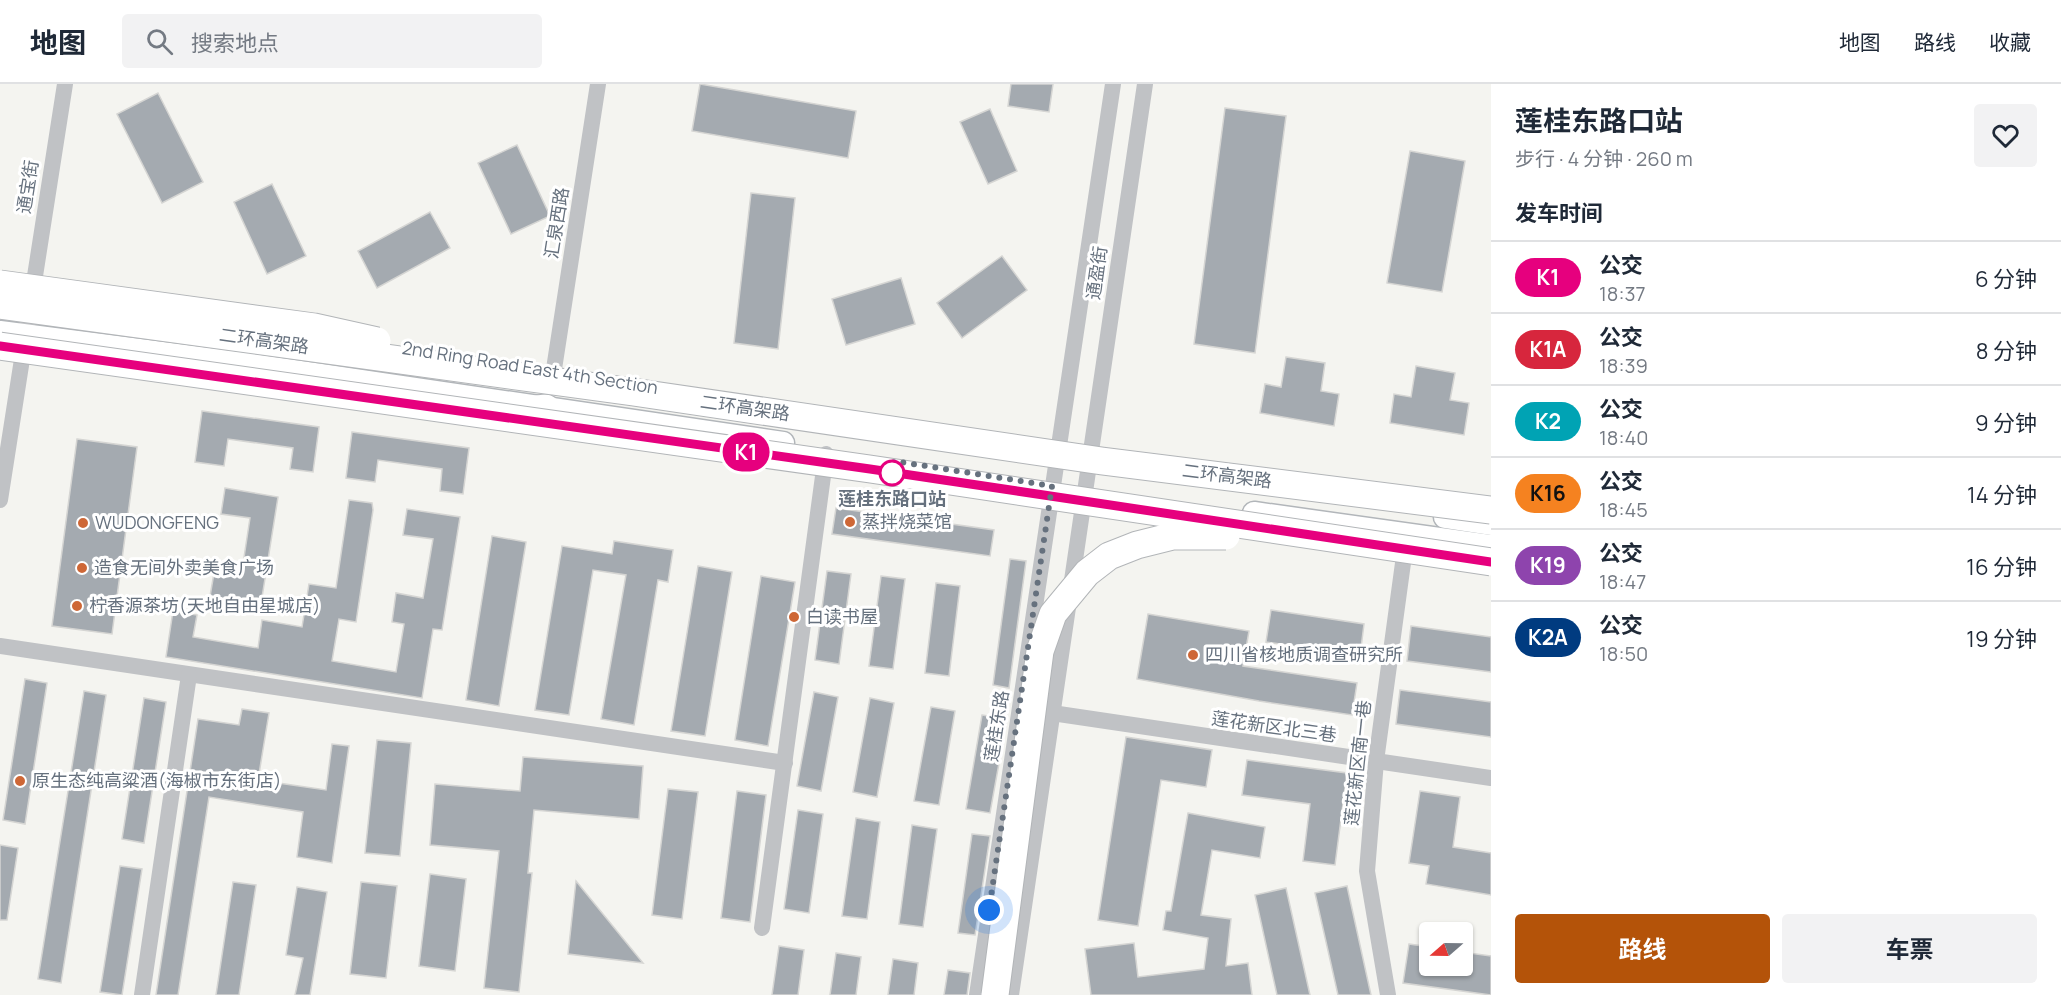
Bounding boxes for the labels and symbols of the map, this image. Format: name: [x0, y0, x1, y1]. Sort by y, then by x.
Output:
street label: 通宝街: [11, 158, 43, 215]
street label: 汇泉西路: [539, 185, 573, 260]
street label: 通盈街: [1080, 244, 1112, 301]
street label: 二环高架路: [218, 322, 310, 358]
street label: 2nd Ring Road East 4th Section: [400, 335, 660, 399]
street label: 二环高架路: [699, 389, 791, 425]
line badge: K1: [719, 432, 773, 472]
street label: 二环高架路: [1181, 458, 1273, 492]
marker: 莲桂东路口站: [879, 460, 905, 486]
place label: 莲桂东路口站: [838, 486, 946, 510]
place label: 蒸拌烧菜馆: [862, 509, 952, 533]
place label: WUDONGFENG: [95, 510, 219, 534]
marker: 蒸拌烧菜馆: [843, 515, 857, 529]
marker: WUDONGFENG: [76, 516, 90, 530]
place label: 造食无间外卖美食广场: [94, 555, 274, 579]
marker: 造食无间外卖美食广场: [75, 561, 89, 575]
place label: 柠香源茶坊(天地自由星城店): [89, 593, 320, 617]
marker: 柠香源茶坊(天地自由星城店): [70, 599, 84, 613]
place label: 白读书屋: [806, 604, 878, 628]
marker: 白读书屋: [787, 610, 801, 624]
place label: 四川省核地质调查研究所: [1205, 642, 1403, 666]
marker: 四川省核地质调查研究所: [1186, 648, 1200, 662]
street label: 莲桂东路: [979, 688, 1013, 763]
street label: 莲花新区南一巷: [1338, 699, 1376, 827]
street label: 莲花新区北三巷: [1210, 705, 1338, 747]
place label: 原生态纯高粱酒(海椒市东街店): [32, 768, 281, 792]
marker: 原生态纯高粱酒(海椒市东街店): [13, 774, 27, 788]
your location: [974, 895, 1004, 925]
north arrow: [1419, 922, 1473, 976]

